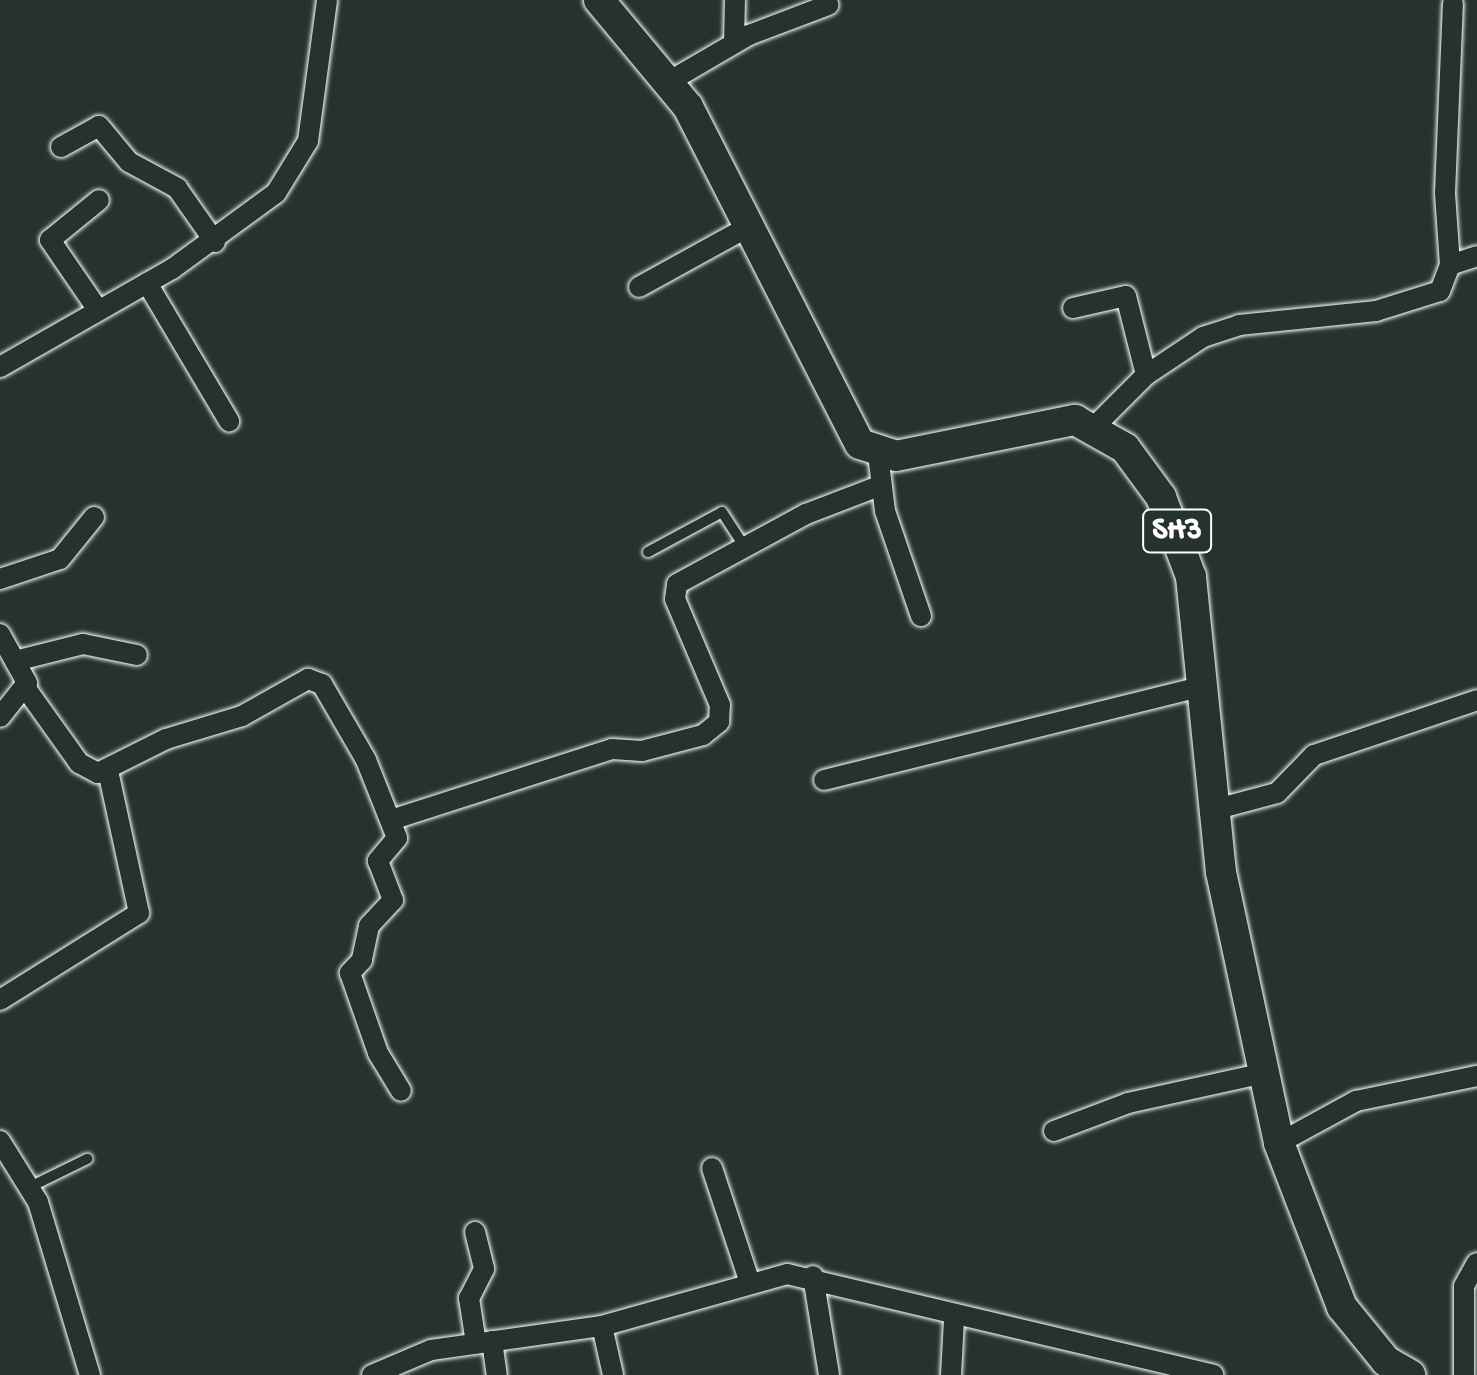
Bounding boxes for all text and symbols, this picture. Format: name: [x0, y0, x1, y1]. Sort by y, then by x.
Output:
road number: SH3: [1142, 504, 1212, 558]

